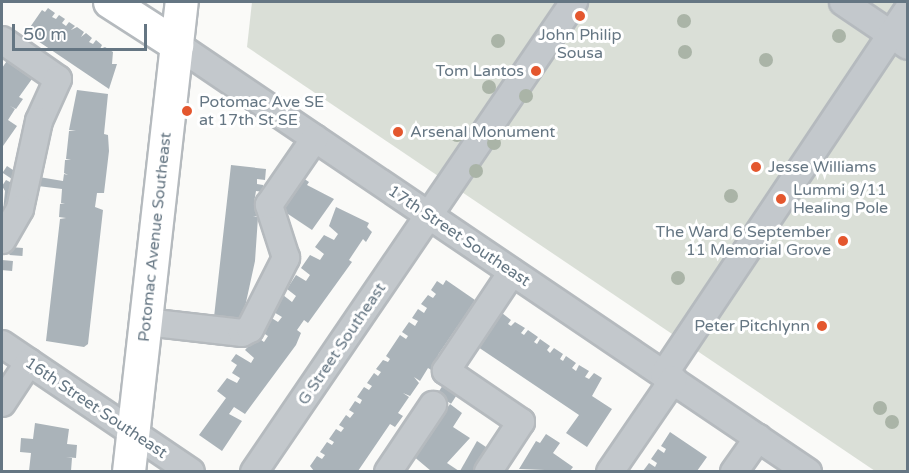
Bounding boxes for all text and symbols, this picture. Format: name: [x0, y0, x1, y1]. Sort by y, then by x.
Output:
marker: John Philip Sousa: [573, 9, 587, 23]
scale bar: [15, 12, 150, 50]
text: 50 m: [23, 23, 67, 45]
place label: John Philip Sousa: [538, 25, 622, 63]
place label: Tom Lantos: [436, 61, 524, 81]
marker: Tom Lantos: [529, 64, 543, 78]
place label: Potomac Ave SE at 17th St SE: [199, 92, 324, 130]
marker: Potomac Ave SE at 17th St SE: [180, 104, 194, 118]
place label: Arsenal Monument: [410, 122, 555, 142]
marker: Arsenal Monument: [391, 125, 405, 139]
street label: Potomac Avenue Southeast: [134, 131, 176, 343]
place label: Jesse Williams: [768, 157, 876, 177]
marker: Jesse Williams: [749, 160, 763, 174]
place label: Lummi 9/11 Healing Pole: [793, 180, 888, 218]
street label: 17th Street Southeast: [384, 181, 534, 291]
marker: Lummi 9/11 Healing Pole: [774, 192, 788, 206]
place label: The Ward 6 September 11 Memorial Grove: [656, 222, 831, 260]
marker: The Ward 6 September 11 Memorial Grove: [836, 234, 850, 248]
street label: G Street Southeast: [294, 279, 390, 409]
place label: Peter Pitchlynn: [694, 316, 810, 336]
marker: Peter Pitchlynn: [815, 319, 829, 333]
street label: 16th Street Southeast: [21, 353, 171, 463]

